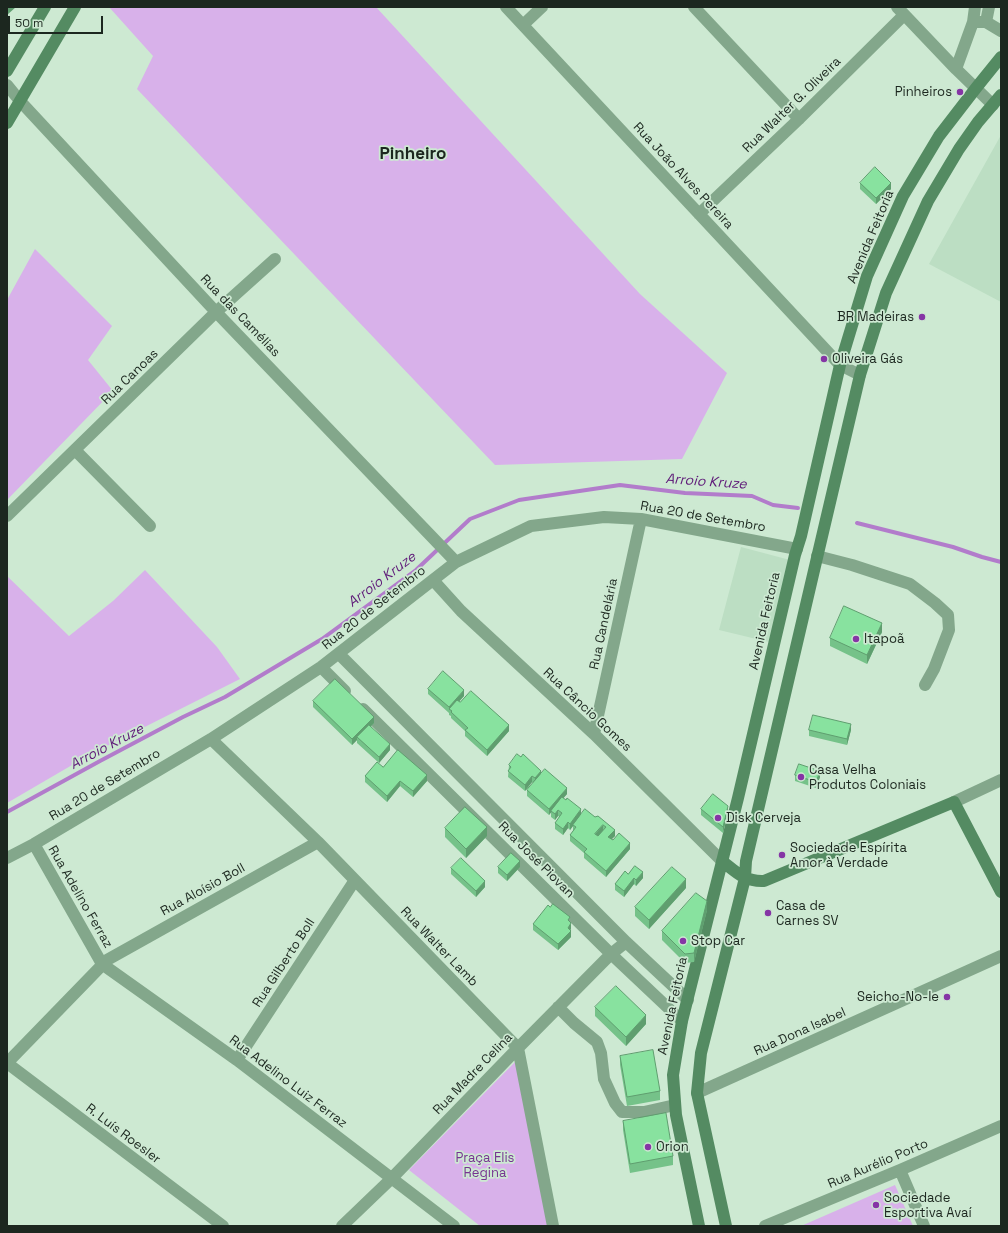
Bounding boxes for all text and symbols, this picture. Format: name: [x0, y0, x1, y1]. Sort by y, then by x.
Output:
scale bar: [10, 8, 105, 34]
text: 50 m: [15, 15, 43, 31]
street label: Rua Walter G. Oliveira: [740, 54, 844, 156]
place label: Pinheiros: [895, 84, 952, 100]
marker: Pinheiros: [955, 87, 965, 97]
street label: Rua João Alves Pereira: [630, 119, 736, 233]
district label: Pinheiro: [380, 144, 446, 164]
street label: Avenida Feitoria: [844, 188, 898, 286]
street label: Rua das Camélias: [197, 272, 283, 360]
place label: BR Madeiras: [837, 309, 914, 325]
marker: BR Madeiras: [917, 312, 927, 322]
street label: Rua Canoas: [98, 346, 162, 408]
place label: Oliveira Gás: [832, 351, 903, 367]
marker: Oliveira Gás: [819, 354, 829, 364]
water label: Arroio Kruze: [665, 471, 747, 493]
street label: Rua 20 de Setembro: [639, 498, 767, 536]
water label: Arroio Kruze: [345, 549, 419, 611]
street label: Rua 20 de Setembro: [319, 563, 429, 653]
street label: Avenida Feitoria: [746, 571, 784, 671]
street label: Rua Candelária: [587, 577, 621, 671]
place label: Itapoã: [864, 631, 904, 647]
marker: Itapoã: [851, 634, 861, 644]
street label: Rua Câncio Gomes: [539, 665, 635, 755]
water label: Arroio Kruze: [67, 721, 147, 773]
street label: Rua 20 de Setembro: [47, 746, 163, 824]
place label: Casa Velha Produtos Coloniais: [809, 762, 926, 793]
marker: Casa Velha Produtos Coloniais: [796, 772, 806, 782]
place label: Disk Cerveja: [726, 810, 801, 826]
marker: Disk Cerveja: [713, 813, 723, 823]
street label: Rua José Piovan: [495, 819, 577, 901]
place label: Sociedade Espírita Amor à Verdade: [790, 840, 907, 871]
street label: Rua Adelino Ferraz: [44, 843, 116, 951]
marker: Sociedade Espírita Amor à Verdade: [777, 850, 787, 860]
street label: Rua Aloísio Boll: [158, 860, 248, 920]
place label: Casa de Carnes SV: [776, 898, 838, 929]
street label: Rua Walter Lamb: [397, 904, 481, 990]
marker: Casa de Carnes SV: [763, 908, 773, 918]
street label: Rua Gilberto Boll: [249, 916, 319, 1010]
place label: Stop Car: [691, 933, 745, 949]
marker: Stop Car: [678, 936, 688, 946]
street label: Avenida Feitoria: [655, 956, 691, 1056]
place label: Seicho-No-Ie: [857, 989, 939, 1005]
marker: Seicho-No-Ie: [942, 992, 952, 1002]
street label: Rua Dona Isabel: [752, 1005, 848, 1059]
street label: Rua Madre Celina: [430, 1030, 516, 1118]
street label: Rua Adelino Luiz Ferraz: [226, 1033, 350, 1131]
street label: R. Luís Roesler: [82, 1101, 164, 1167]
street label: Rua Aurélio Porto: [825, 1136, 931, 1192]
place label: Orion: [656, 1139, 689, 1155]
marker: Orion: [643, 1142, 653, 1152]
park label: Praça Elis Regina: [456, 1150, 514, 1181]
place label: Sociedade Esportiva Avaí: [884, 1190, 972, 1221]
marker: Sociedade Esportiva Avaí: [871, 1200, 881, 1210]

